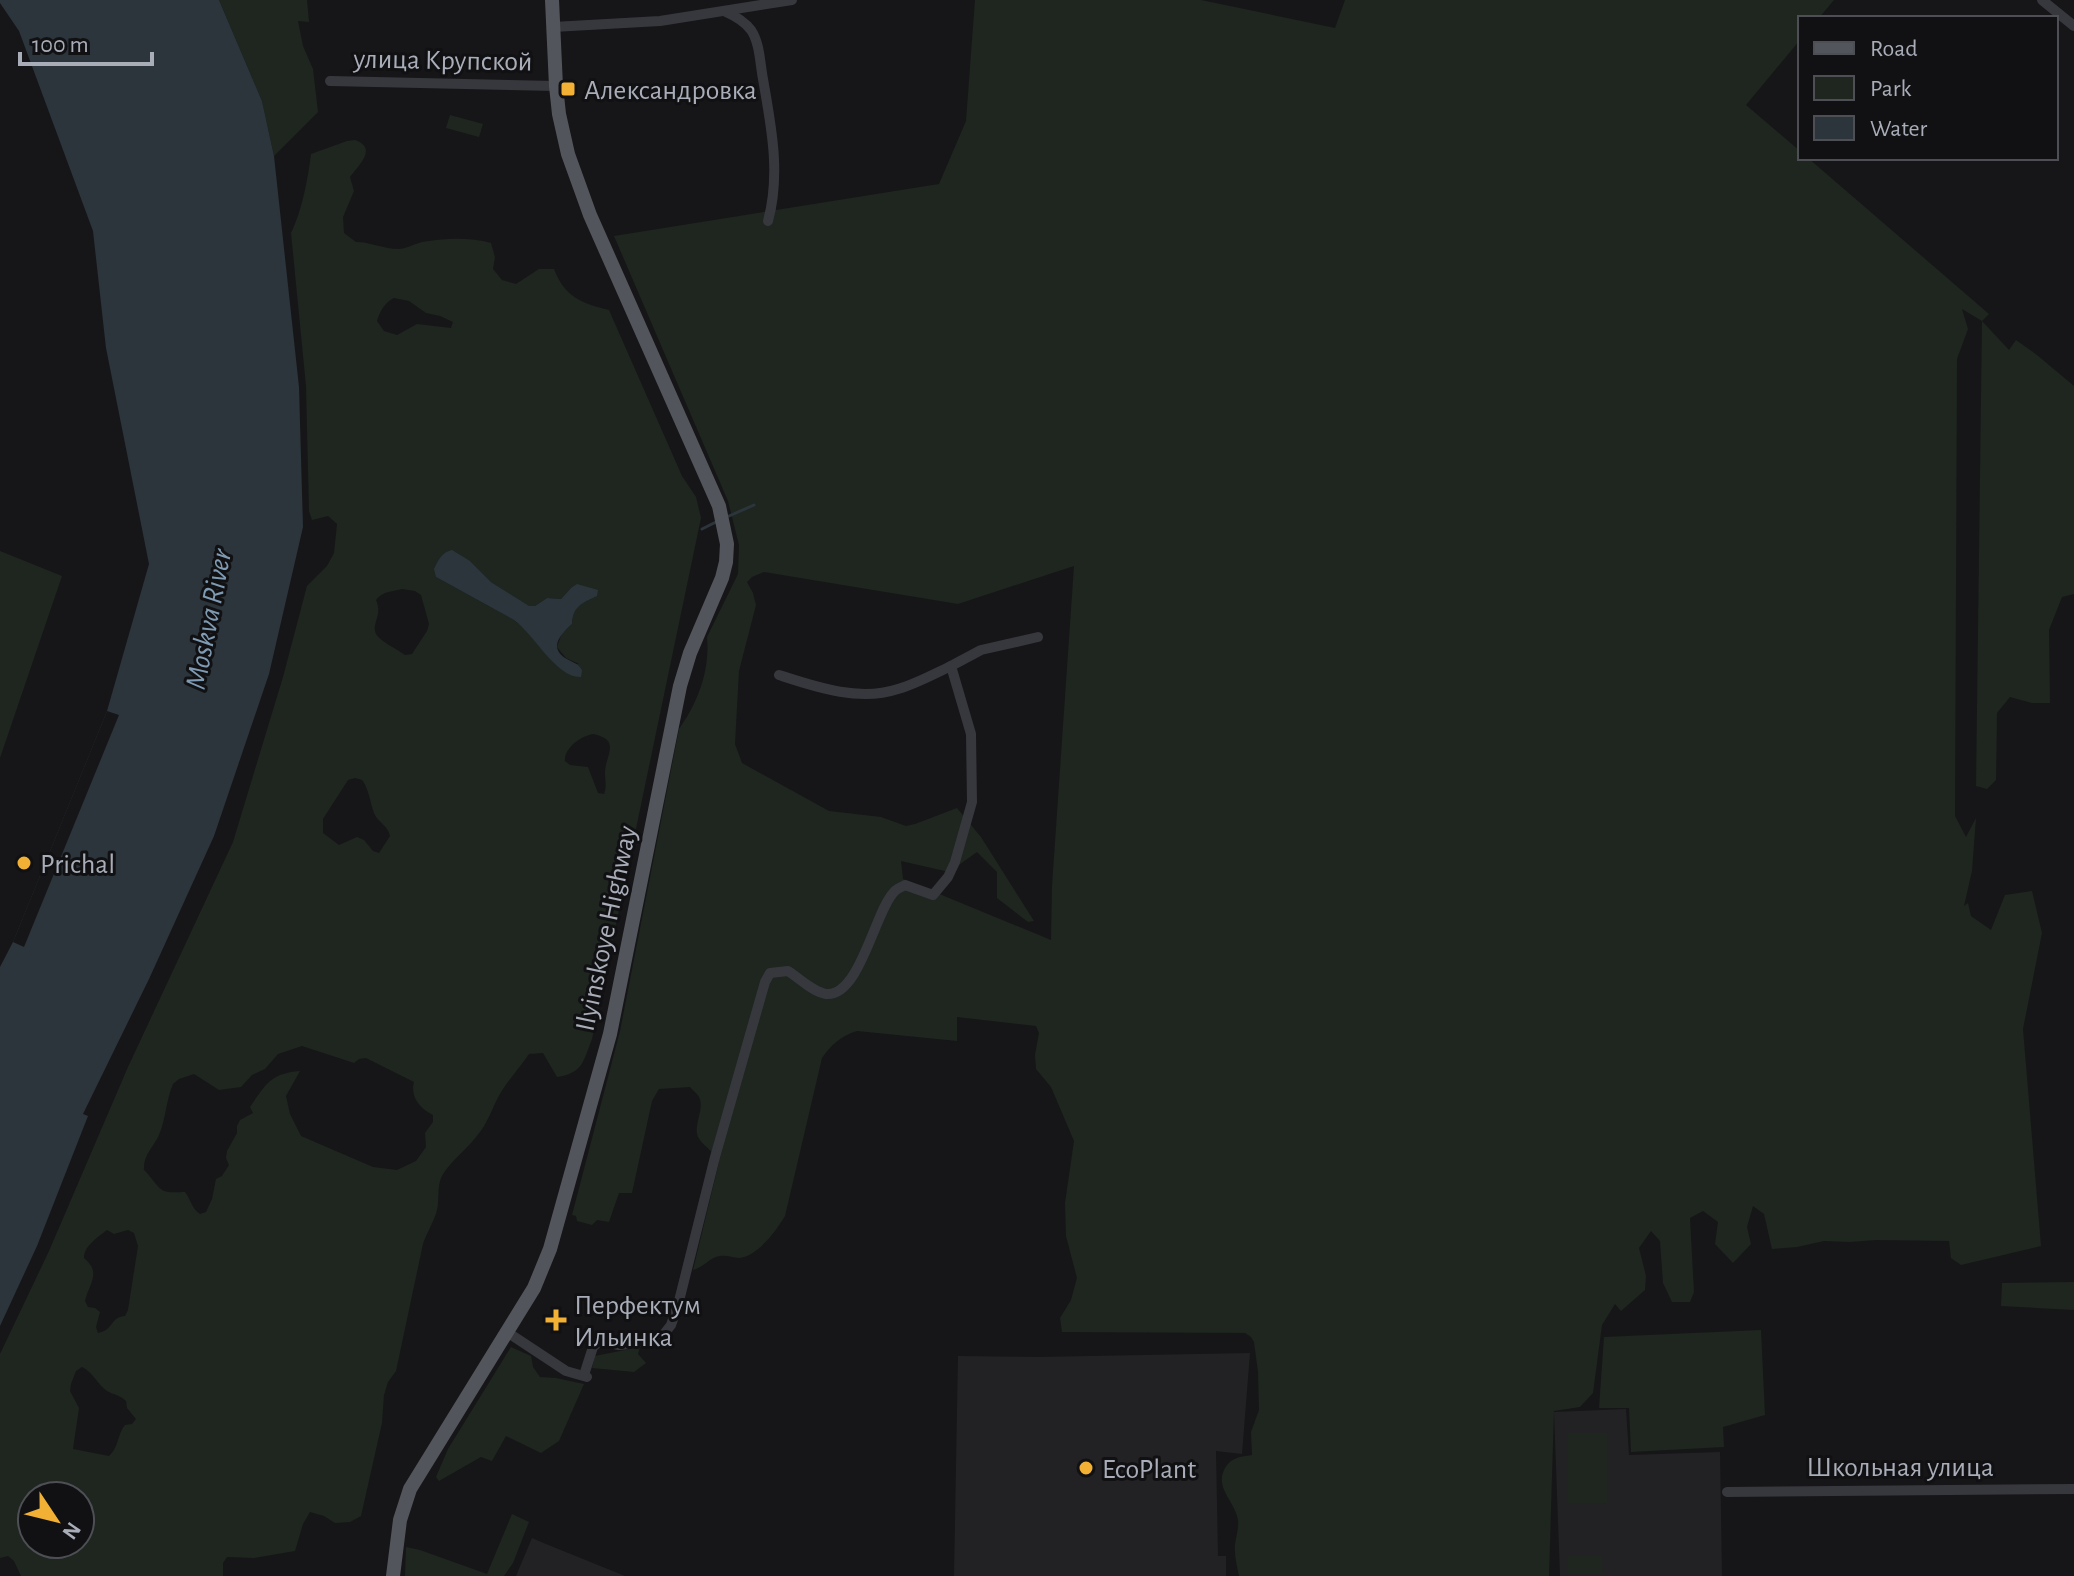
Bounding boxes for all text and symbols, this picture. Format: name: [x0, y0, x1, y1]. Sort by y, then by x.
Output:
scale bar: [20, 16, 152, 66]
legend: [1798, 16, 2058, 160]
text: 100 m: [32, 33, 89, 57]
text: Road: [1870, 37, 1918, 61]
street label: улица Крупской: [352, 45, 533, 77]
place label: Александровка: [584, 77, 757, 105]
text: Park: [1870, 77, 1911, 101]
marker: Александровка: [559, 80, 577, 98]
text: Water: [1870, 117, 1928, 141]
water label: Moskva River: [181, 545, 238, 692]
street label: Ilyinskoye Highway: [572, 823, 642, 1034]
place label: Prichal: [40, 851, 115, 879]
marker: Prichal: [15, 854, 33, 872]
place label: Перфектум Ильинка: [574, 1292, 701, 1352]
marker: Перфектум Ильинка: [545, 1309, 567, 1331]
street label: Школьная улица: [1806, 1454, 1994, 1482]
place label: EcoPlant: [1102, 1456, 1196, 1484]
marker: EcoPlant: [1077, 1459, 1095, 1477]
north arrow: [16, 1480, 96, 1560]
text: N: [58, 1518, 85, 1543]

